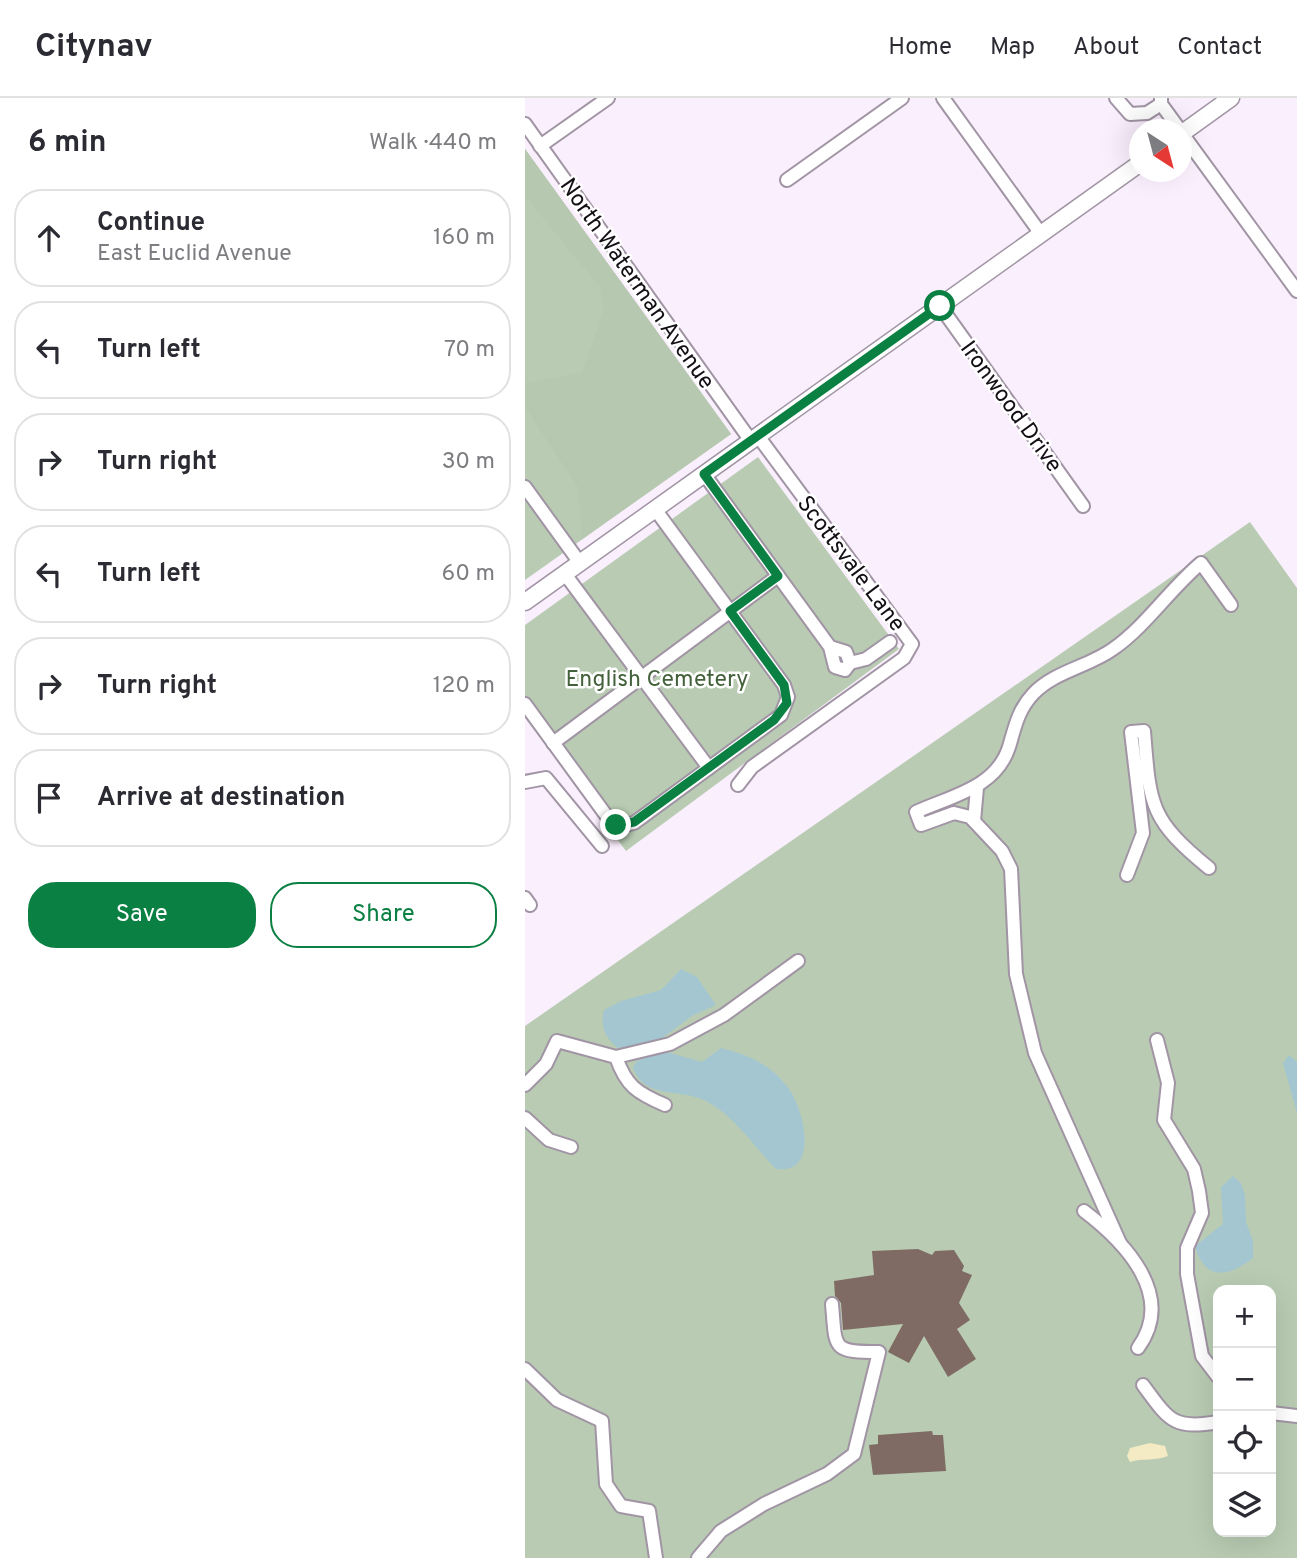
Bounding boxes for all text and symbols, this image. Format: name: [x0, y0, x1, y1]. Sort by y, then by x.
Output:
text: Citynav: [35, 27, 153, 69]
text: Home: [888, 33, 952, 63]
text: Map: [990, 33, 1035, 63]
text: About: [1073, 33, 1139, 63]
text: Contact: [1177, 33, 1262, 63]
north arrow: [1129, 119, 1192, 182]
text: 6 min: [28, 125, 106, 162]
text: Walk · 440 m: [369, 129, 497, 158]
street label: North Waterman Avenue: [552, 173, 720, 396]
text: Continue: [97, 207, 205, 240]
icon: ahead: [30, 219, 68, 257]
text: 160 m: [433, 224, 495, 253]
text: East Euclid Avenue: [97, 240, 292, 269]
route start: [924, 290, 955, 321]
icon: left: [30, 331, 68, 369]
text: Turn left: [97, 334, 201, 367]
text: 70 m: [444, 336, 495, 365]
street label: Ironwood Drive: [952, 336, 1067, 479]
icon: right: [30, 443, 68, 481]
text: Turn right: [97, 446, 217, 479]
text: 30 m: [442, 448, 495, 477]
street label: Scottsvale Lane: [789, 491, 911, 638]
icon: left: [30, 555, 68, 593]
text: Turn left: [97, 558, 201, 591]
text: 60 m: [442, 560, 495, 589]
park label: English Cemetery: [566, 666, 748, 695]
icon: right: [30, 667, 68, 705]
text: Turn right: [97, 670, 217, 703]
text: 120 m: [433, 672, 495, 701]
icon: arrive: [30, 779, 68, 817]
text: Arrive at destination: [97, 782, 345, 815]
route end: [600, 809, 631, 840]
button: Save: [28, 882, 256, 948]
button: Share: [270, 882, 497, 948]
map controls: [1213, 1285, 1276, 1537]
button: +: [1213, 1285, 1276, 1348]
button: −: [1213, 1348, 1276, 1411]
button: locate: [1213, 1411, 1276, 1474]
button: layers: [1213, 1474, 1276, 1537]

